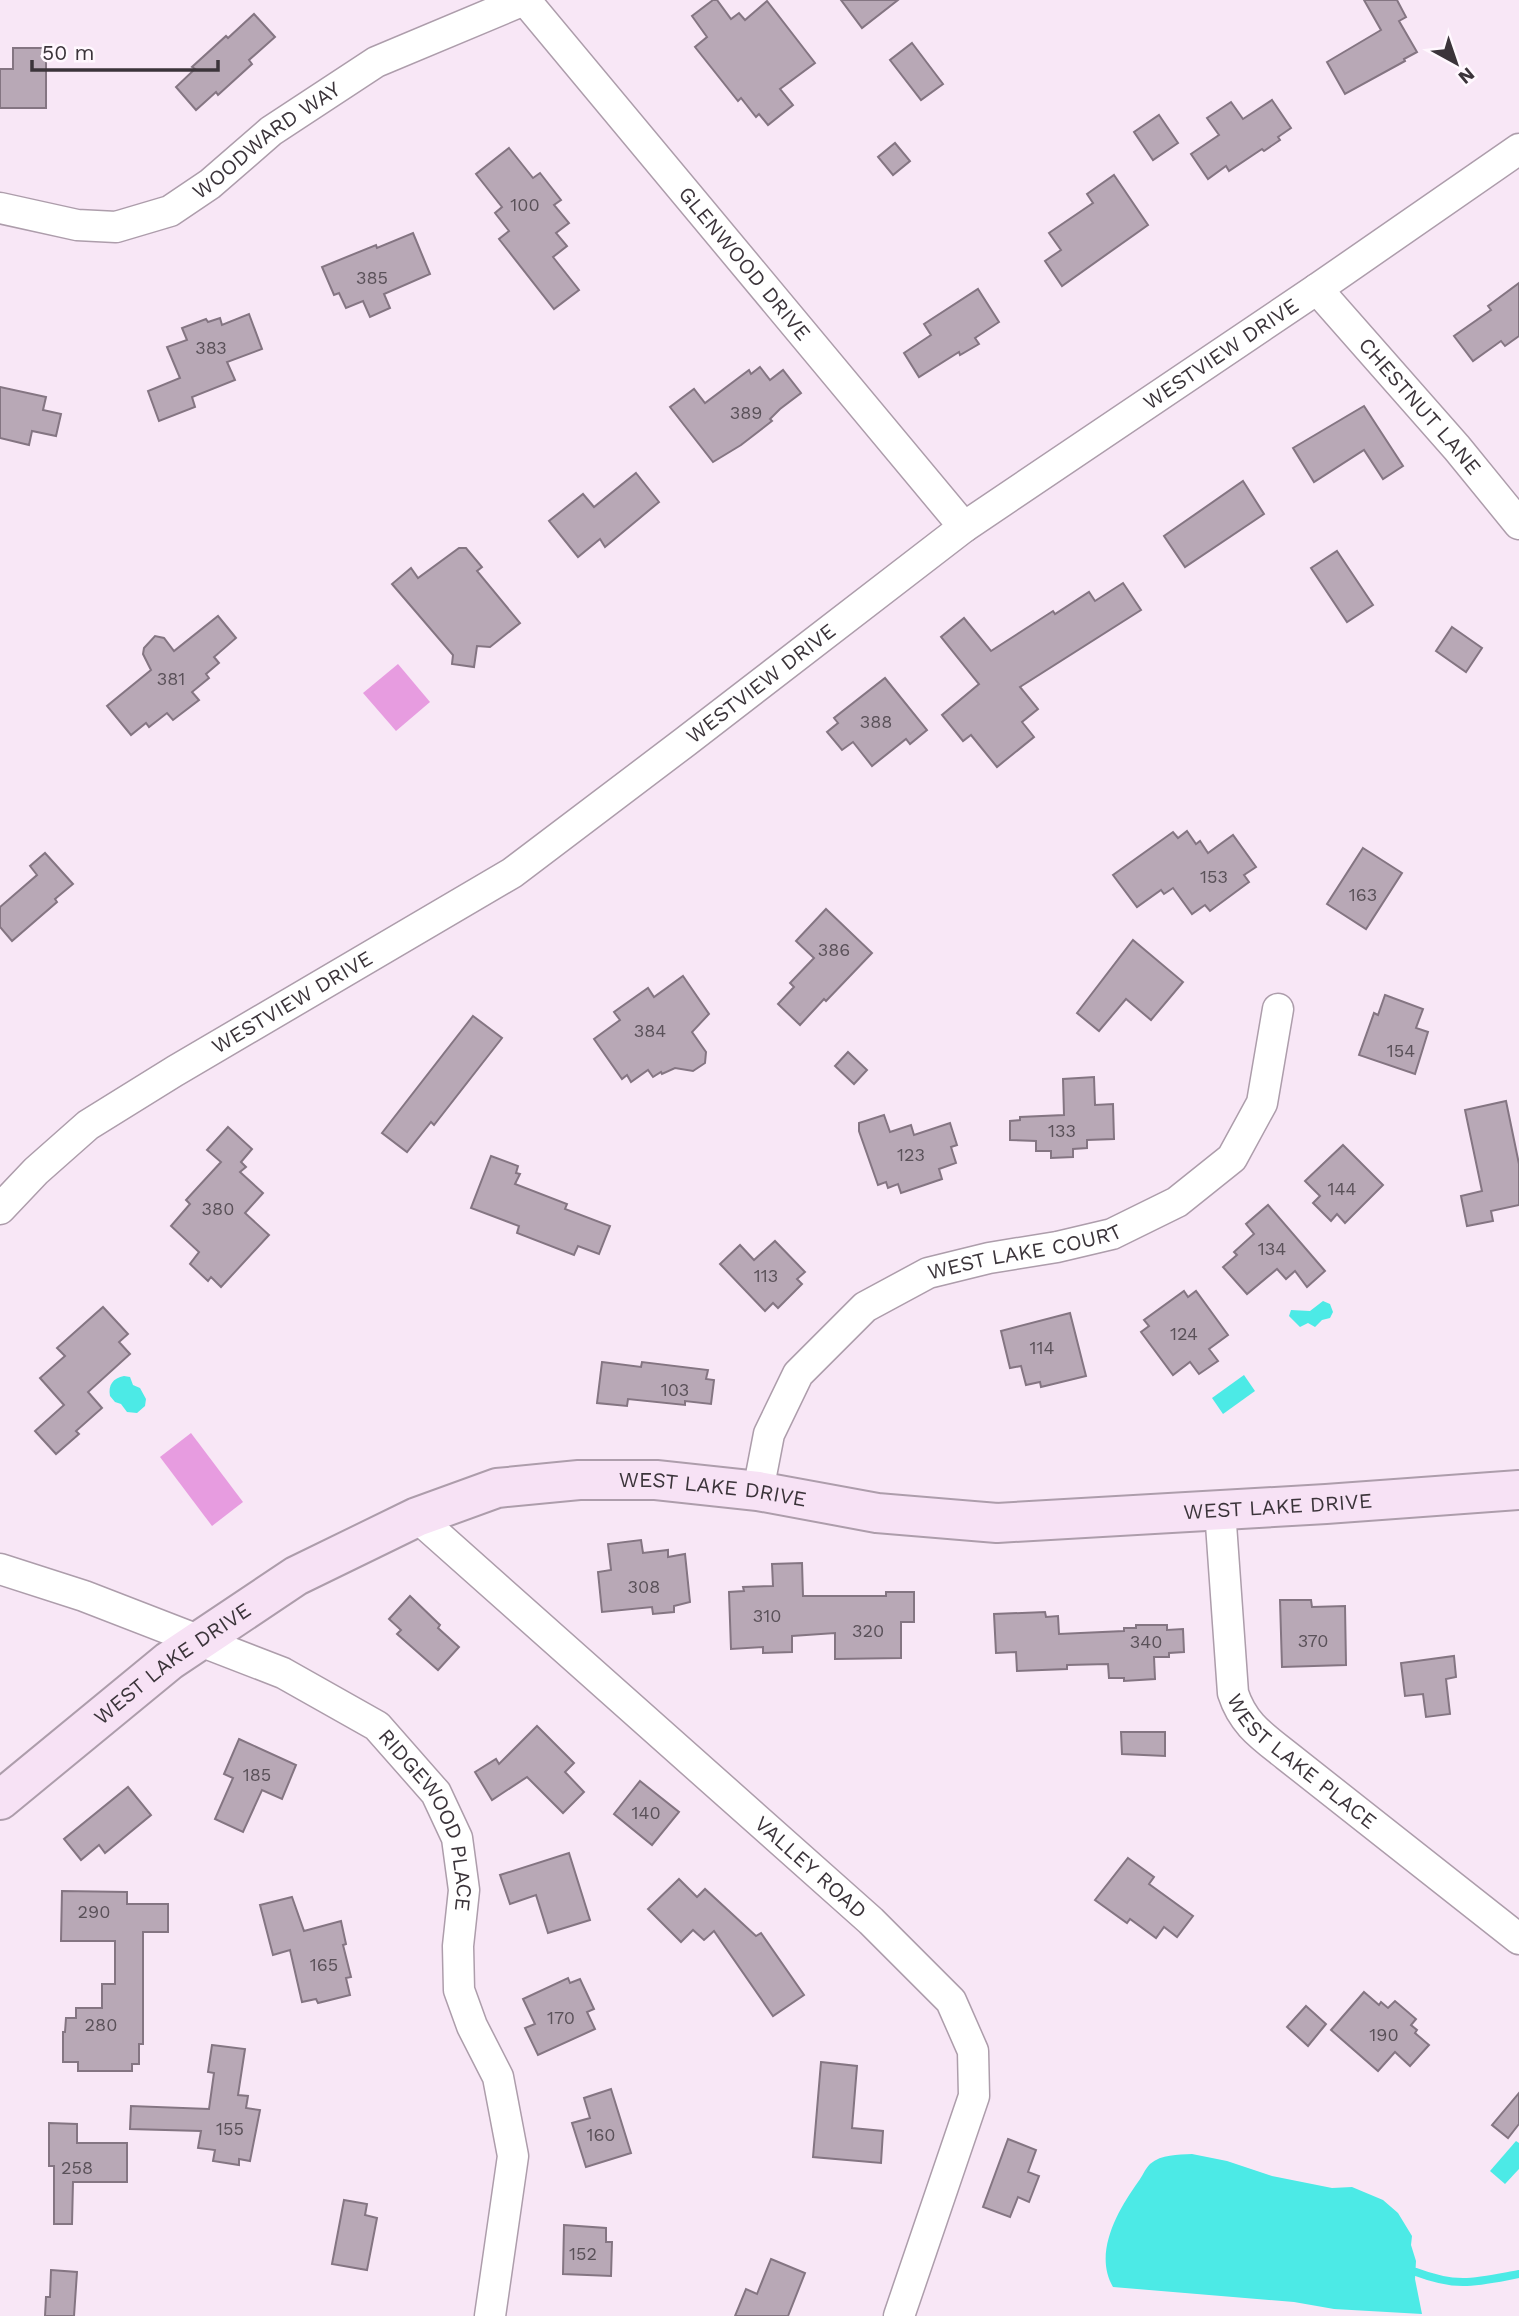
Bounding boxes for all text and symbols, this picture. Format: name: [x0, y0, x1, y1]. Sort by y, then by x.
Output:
scale bar: [32, 28, 217, 72]
north arrow: [1421, 28, 1491, 98]
text: 50 m: [42, 40, 94, 65]
text: N: [1454, 62, 1479, 89]
street label: WOODWARD WAY: [188, 76, 345, 204]
street label: GLENWOOD DRIVE: [674, 181, 816, 345]
house number: 100: [510, 194, 540, 215]
house number: 385: [356, 267, 388, 288]
street label: WESTVIEW DRIVE: [1138, 292, 1303, 415]
street label: CHESTNUT LANE: [1354, 332, 1487, 480]
house number: 383: [195, 337, 227, 358]
house number: 389: [730, 402, 762, 423]
street label: WESTVIEW DRIVE: [681, 618, 840, 748]
house number: 381: [157, 668, 185, 689]
house number: 388: [860, 711, 892, 732]
house number: 153: [1200, 866, 1228, 887]
house number: 163: [1349, 884, 1377, 905]
house number: 386: [818, 939, 850, 960]
street label: WESTVIEW DRIVE: [207, 945, 376, 1059]
house number: 384: [634, 1020, 666, 1041]
house number: 154: [1387, 1040, 1415, 1061]
house number: 133: [1048, 1120, 1076, 1141]
house number: 123: [897, 1144, 925, 1165]
house number: 144: [1327, 1178, 1357, 1199]
house number: 380: [202, 1198, 234, 1219]
street label: WEST LAKE COURT: [925, 1218, 1126, 1285]
house number: 134: [1258, 1238, 1286, 1259]
house number: 113: [754, 1265, 778, 1286]
house number: 124: [1170, 1323, 1198, 1344]
house number: 114: [1029, 1337, 1055, 1358]
house number: 103: [661, 1379, 689, 1400]
street label: WEST LAKE DRIVE: [619, 1467, 809, 1512]
street label: WEST LAKE DRIVE: [1183, 1488, 1373, 1524]
house number: 308: [628, 1576, 660, 1597]
street label: WEST LAKE DRIVE: [89, 1597, 255, 1730]
house number: 310: [753, 1605, 781, 1626]
house number: 320: [852, 1620, 884, 1641]
house number: 370: [1298, 1630, 1328, 1651]
house number: 340: [1130, 1631, 1162, 1652]
street label: WEST LAKE PLACE: [1222, 1690, 1382, 1834]
street label: RIDGEWOOD PLACE: [373, 1724, 478, 1913]
house number: 185: [243, 1764, 271, 1785]
house number: 140: [631, 1802, 661, 1823]
street label: VALLEY ROAD: [750, 1811, 872, 1923]
house number: 290: [78, 1901, 110, 1922]
house number: 165: [310, 1954, 338, 1975]
house number: 170: [547, 2007, 575, 2028]
house number: 280: [85, 2014, 117, 2035]
house number: 190: [1369, 2024, 1399, 2045]
house number: 155: [216, 2118, 244, 2139]
house number: 160: [586, 2124, 616, 2145]
house number: 258: [61, 2157, 93, 2178]
house number: 152: [569, 2243, 597, 2264]

